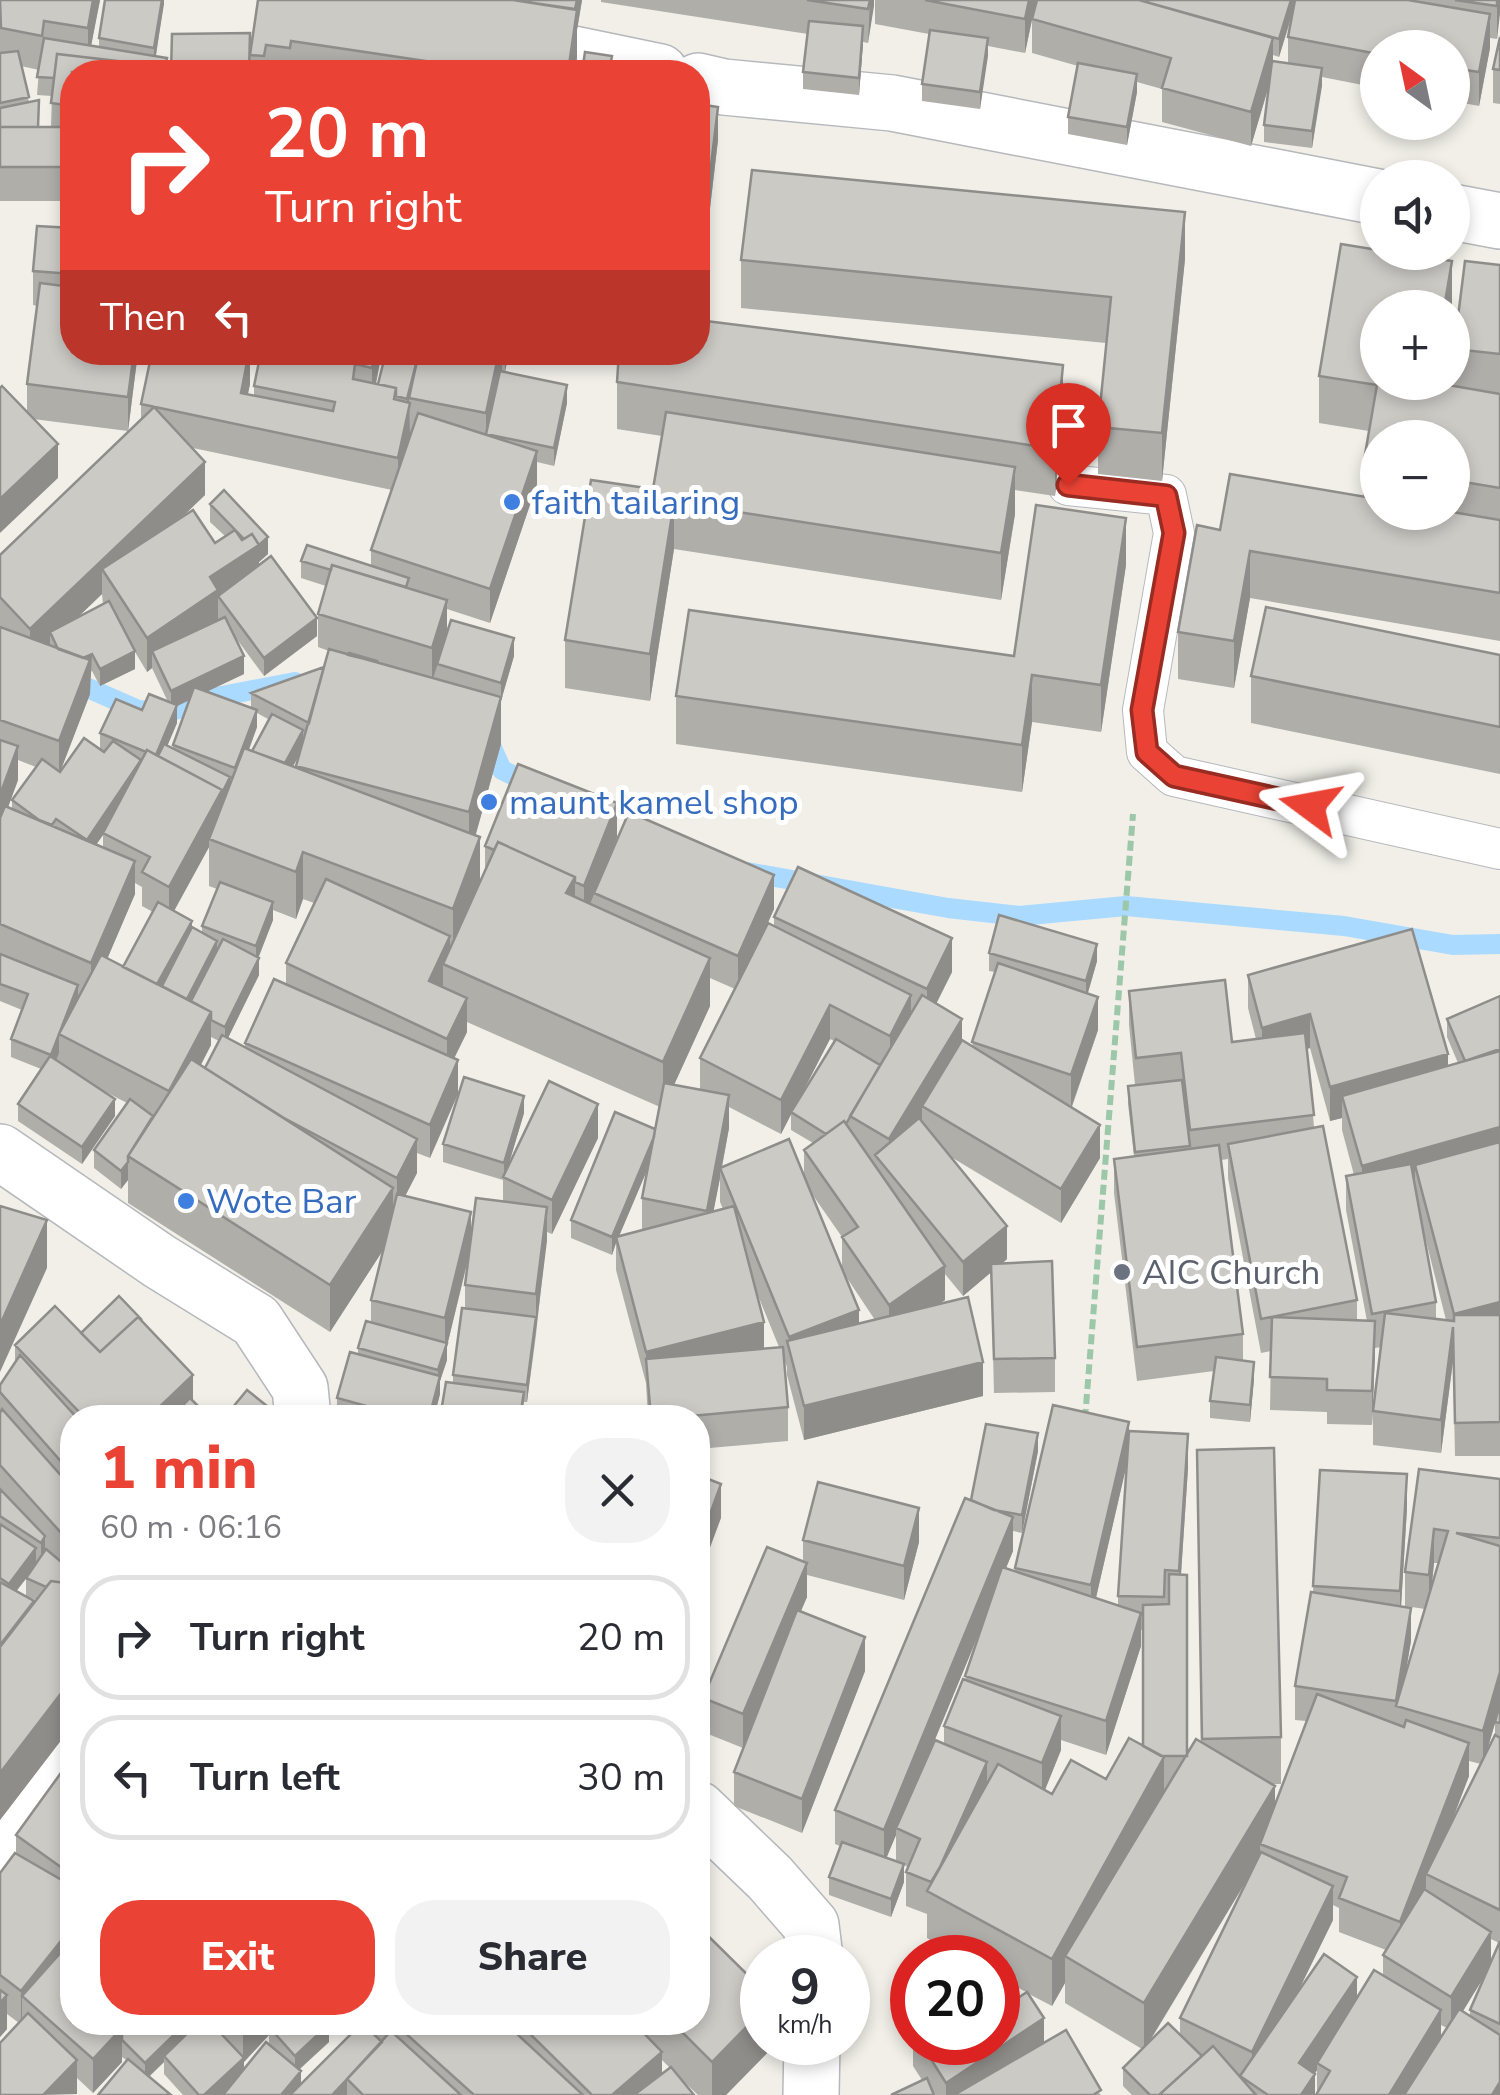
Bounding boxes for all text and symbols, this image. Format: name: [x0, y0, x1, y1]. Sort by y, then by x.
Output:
north arrow: [1360, 30, 1470, 140]
map controls: [1360, 30, 1470, 530]
text: 20 m: [265, 86, 429, 182]
icon: right: [100, 100, 230, 230]
button: sound: [1360, 160, 1470, 270]
text: Turn right: [265, 177, 462, 238]
icon: left: [206, 290, 261, 345]
button: +: [1360, 290, 1470, 400]
text: Then: [100, 292, 186, 343]
pin: [1026, 383, 1111, 486]
icon: arrive: [1041, 398, 1096, 453]
button: −: [1360, 420, 1470, 530]
place label: faith tailaring: [532, 479, 740, 526]
marker: faith tailaring: [501, 491, 523, 513]
position arrow: [1258, 754, 1362, 858]
place label: maunt kamel shop: [509, 779, 799, 826]
marker: maunt kamel shop: [478, 791, 500, 813]
place label: Wote Bar: [206, 1178, 357, 1225]
marker: Wote Bar: [175, 1190, 197, 1212]
place label: AIC Church: [1142, 1249, 1321, 1296]
marker: AIC Church: [1111, 1261, 1133, 1283]
text: 1 min: [100, 1427, 258, 1509]
button: close: [565, 1438, 670, 1543]
text: 60 m · 06:16: [100, 1506, 282, 1549]
icon: right: [105, 1610, 160, 1665]
text: Turn right: [190, 1612, 365, 1663]
text: 20 m: [577, 1612, 665, 1663]
icon: left: [105, 1750, 160, 1805]
text: Turn left: [190, 1752, 340, 1803]
text: 30 m: [577, 1752, 665, 1803]
button: Exit: [100, 1900, 375, 2015]
button: Share: [395, 1900, 670, 2015]
speed limit sign: 20: [890, 1935, 1020, 2065]
text: 9: [790, 1953, 820, 2022]
text: km/h: [777, 2008, 833, 2042]

